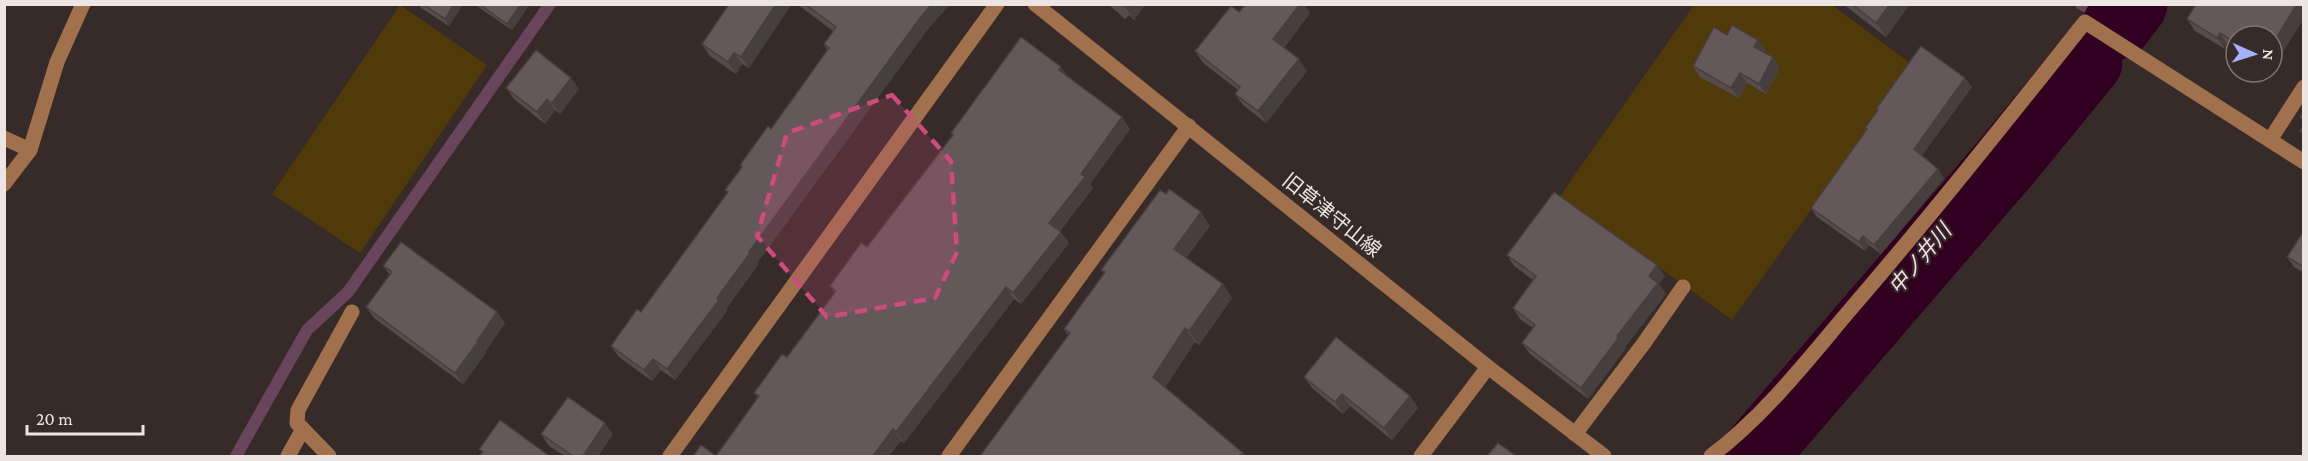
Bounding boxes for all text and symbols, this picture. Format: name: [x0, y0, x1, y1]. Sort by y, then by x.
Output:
north arrow: [2224, 24, 2284, 84]
text: N: [2260, 49, 2277, 61]
street label: 旧草津守山線: [1278, 169, 1386, 261]
water label: 中ノ井川: [1884, 218, 1957, 299]
scale bar: [27, 398, 142, 436]
text: 20 m: [36, 409, 73, 429]

